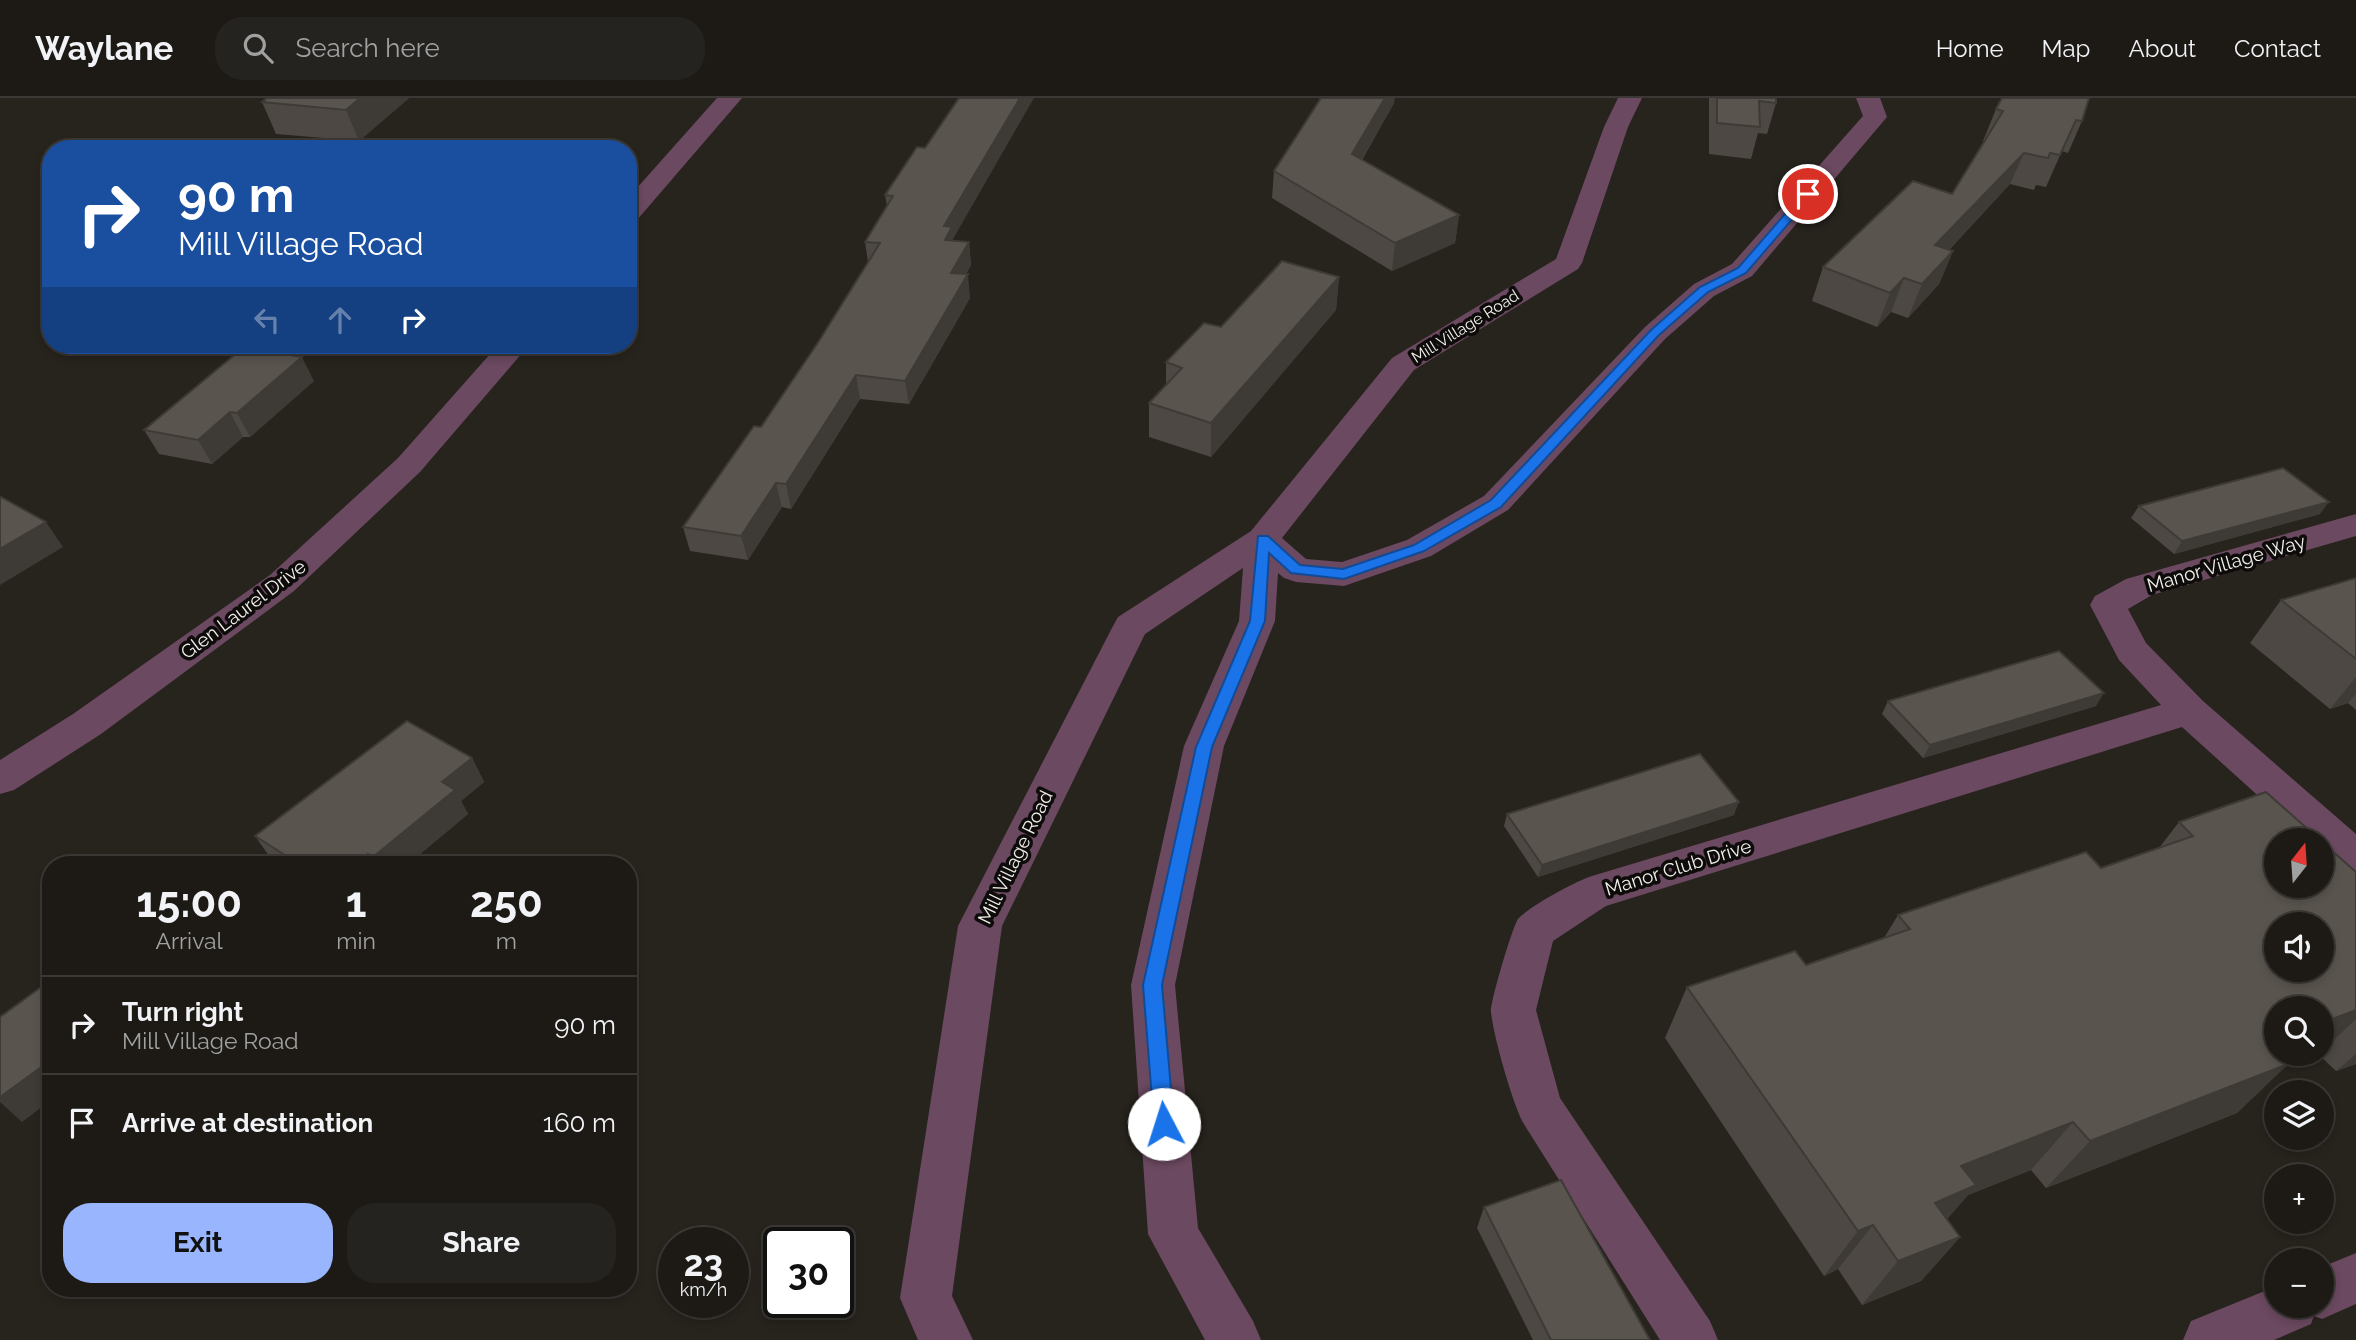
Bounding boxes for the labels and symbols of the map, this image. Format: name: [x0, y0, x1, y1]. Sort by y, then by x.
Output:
pin: [1778, 164, 1838, 224]
street label: Mill Village Road: [1408, 286, 1522, 367]
street label: Manor Village Way: [2144, 530, 2308, 596]
street label: Glen Laurel Drive: [176, 555, 310, 663]
street label: Mill Village Road: [973, 787, 1057, 927]
north arrow: [2264, 828, 2334, 898]
street label: Manor Club Drive: [1602, 834, 1754, 900]
position arrow: [1127, 1087, 1201, 1161]
speed limit sign: 30: [763, 1227, 854, 1318]

